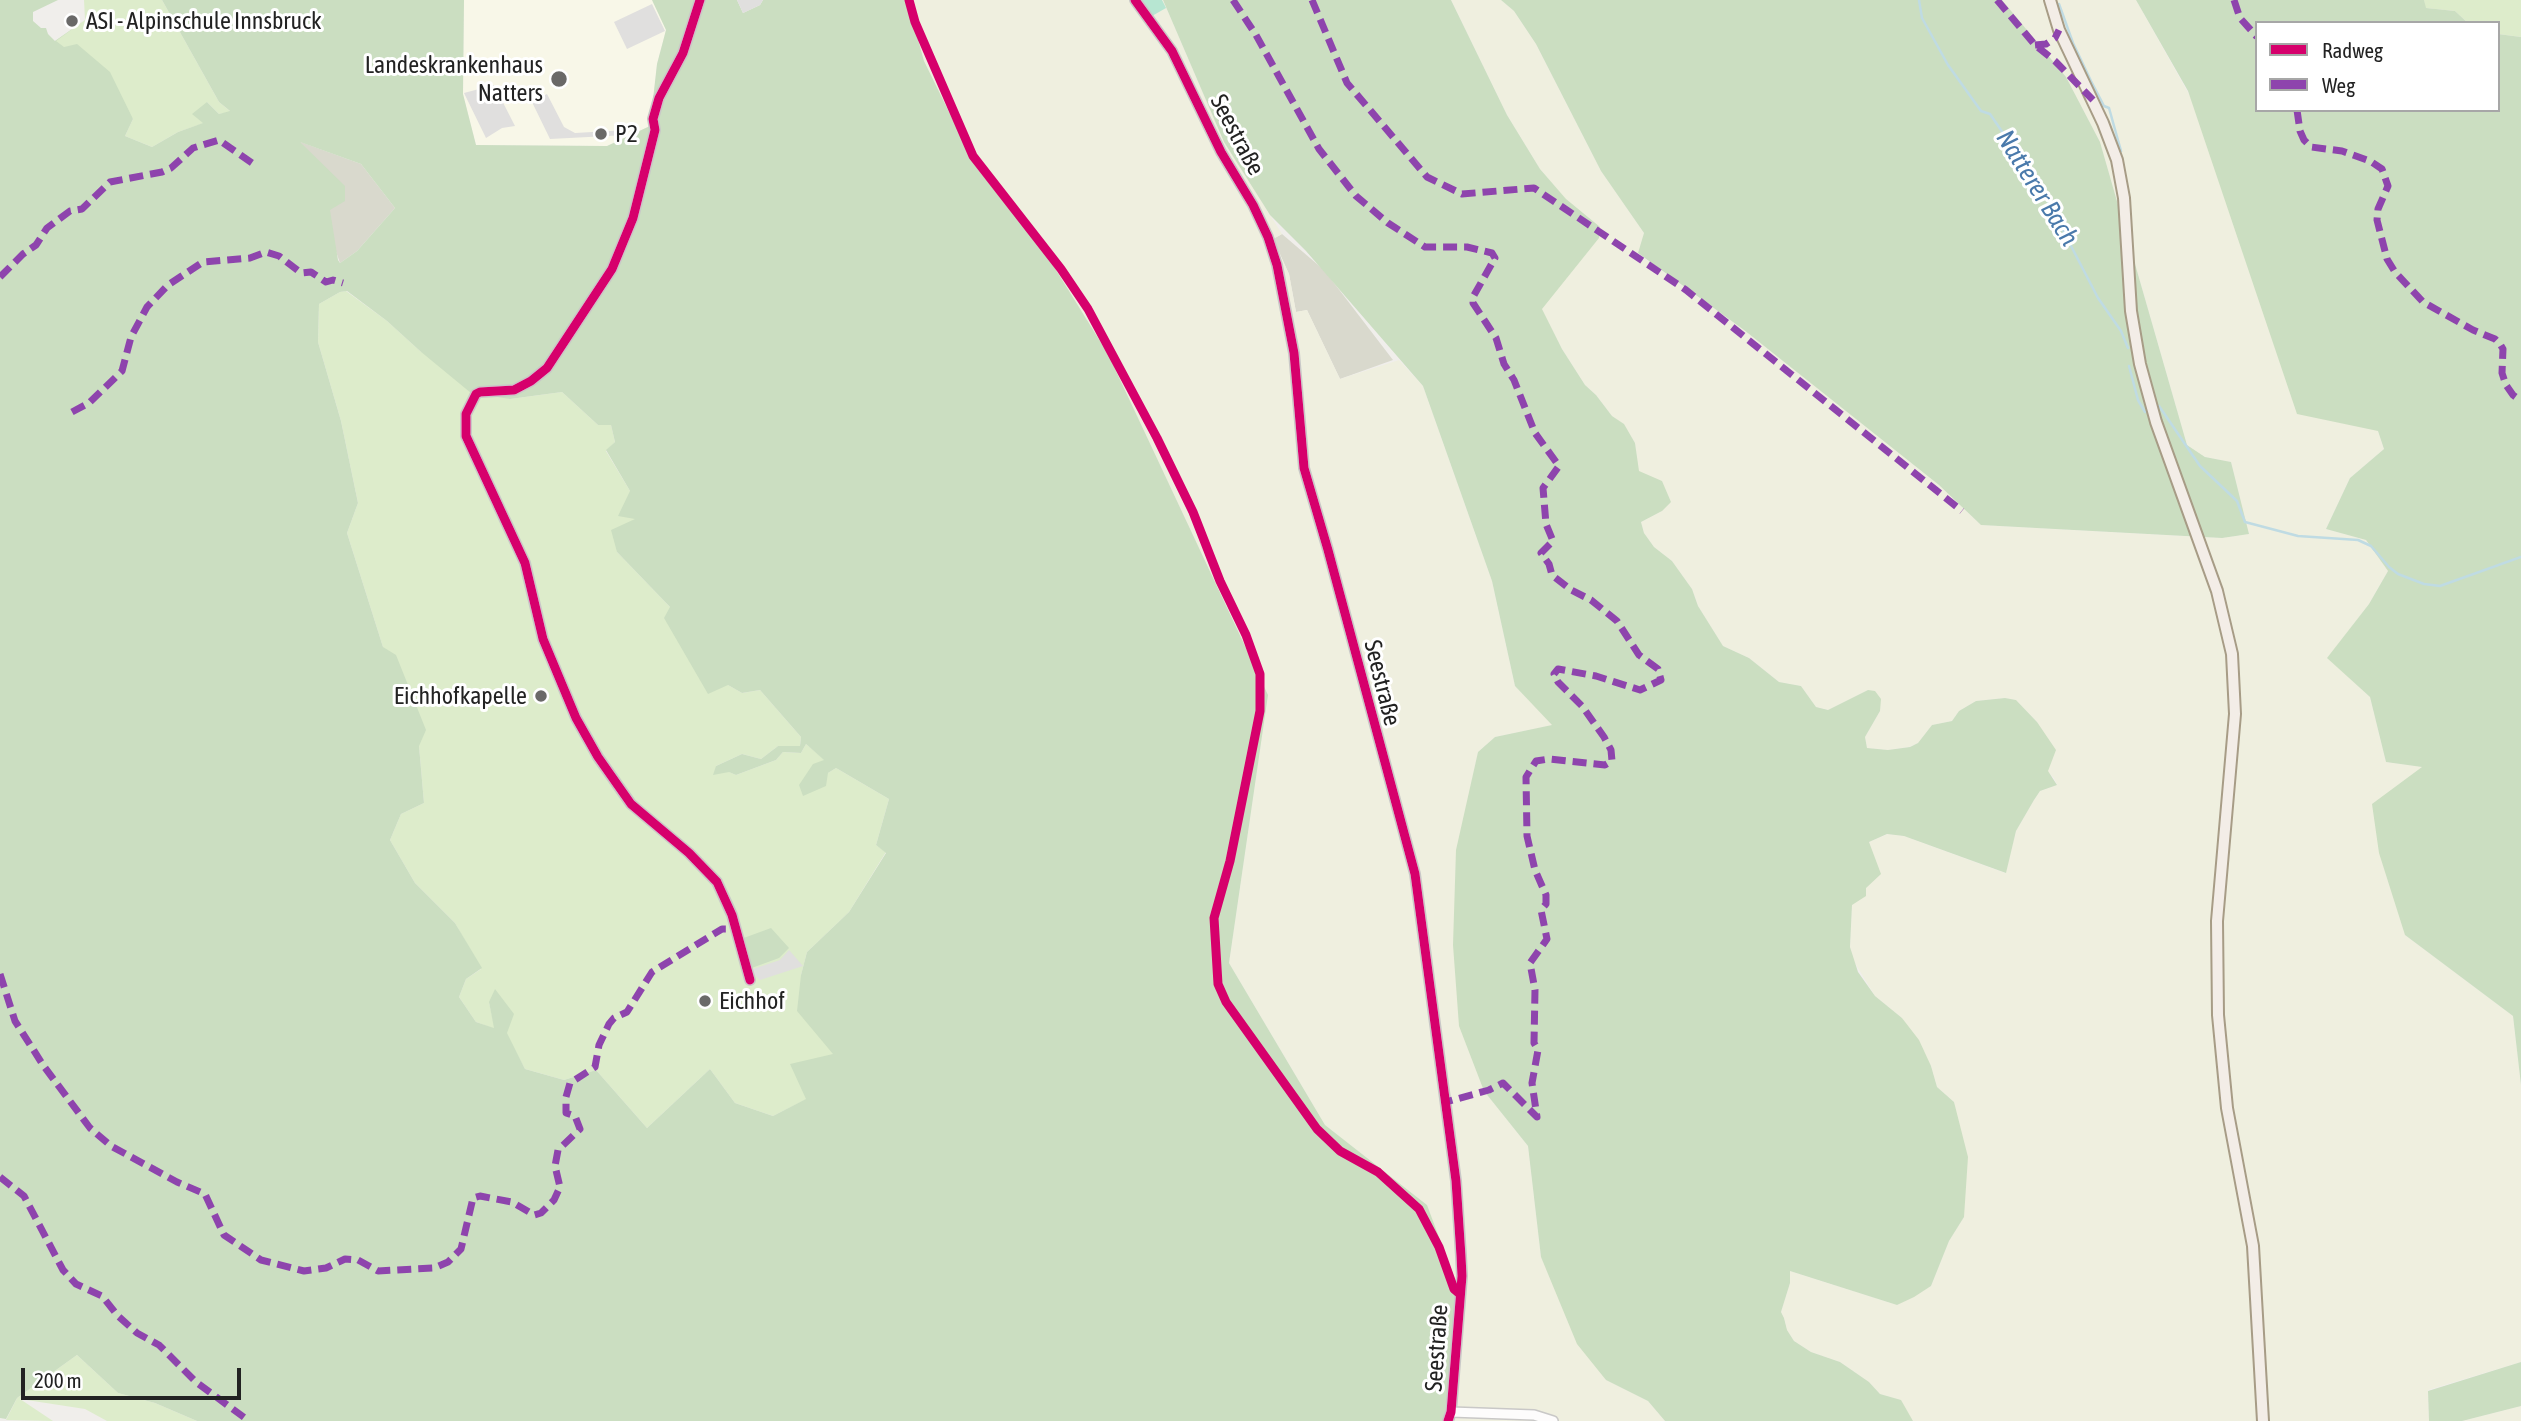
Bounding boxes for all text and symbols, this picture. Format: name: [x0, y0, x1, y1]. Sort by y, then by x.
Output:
place label: ASI - Alpinschule Innsbruck: [86, 7, 321, 35]
marker: ASI - Alpinschule Innsbruck: [64, 13, 80, 29]
legend: [2255, 21, 2500, 112]
text: Radweg: [2322, 38, 2383, 62]
place label: Landeskrankenhaus Natters: [365, 51, 543, 107]
marker: Landeskrankenhaus Natters: [549, 69, 569, 89]
text: Weg: [2322, 73, 2355, 97]
street label: Seestraße: [1204, 90, 1270, 180]
place label: P2: [615, 120, 638, 148]
water label: Natterer Bach: [1989, 124, 2085, 252]
marker: P2: [593, 126, 609, 142]
street label: Seestraße: [1357, 637, 1407, 729]
place label: Eichhofkapelle: [394, 682, 527, 710]
marker: Eichhofkapelle: [533, 688, 549, 704]
place label: Eichhof: [719, 987, 785, 1015]
marker: Eichhof: [697, 993, 713, 1009]
street label: Seestraße: [1420, 1304, 1454, 1392]
scale bar: [24, 1354, 245, 1398]
text: 200 m: [34, 1368, 82, 1392]

